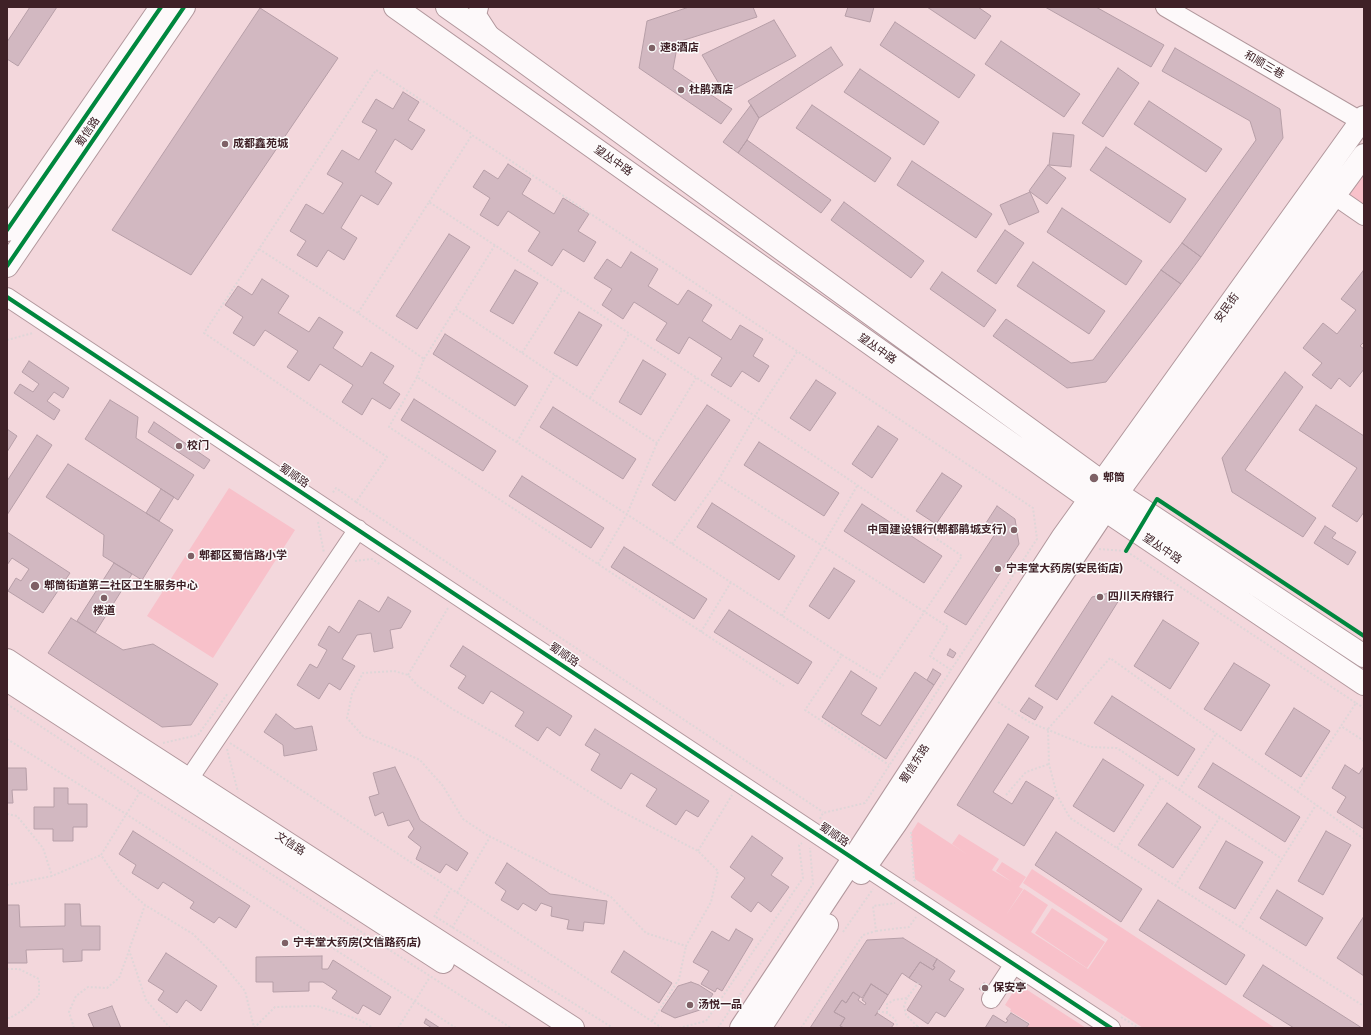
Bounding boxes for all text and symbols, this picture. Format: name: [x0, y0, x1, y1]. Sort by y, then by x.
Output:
place label: 速8酒店: [660, 41, 699, 55]
marker: 速8酒店: [647, 43, 657, 53]
street label: 和顺三巷: [1242, 48, 1286, 82]
place label: 杜鹃酒店: [689, 83, 733, 97]
marker: 杜鹃酒店: [676, 85, 686, 95]
street label: 蜀信路: [73, 115, 103, 149]
place label: 成都鑫苑城: [233, 137, 288, 151]
marker: 成都鑫苑城: [220, 139, 230, 149]
street label: 望丛中路: [591, 143, 635, 179]
street label: 安民街: [1212, 291, 1242, 325]
street label: 望丛中路: [855, 331, 899, 367]
place label: 校门: [187, 439, 209, 453]
marker: 校门: [174, 441, 184, 451]
street label: 蜀顺路: [277, 461, 311, 491]
place label: 郫筒: [1103, 471, 1125, 485]
marker: 郫筒: [1088, 472, 1100, 484]
place label: 中国建设银行(郫都鹃城支行): [867, 523, 1006, 537]
marker: 中国建设银行(郫都鹃城支行): [1009, 525, 1019, 535]
street label: 望丛中路: [1140, 531, 1184, 567]
place label: 郫都区蜀信路小学: [199, 549, 287, 563]
marker: 郫都区蜀信路小学: [186, 551, 196, 561]
place label: 宁丰堂大药房(安民街店): [1006, 562, 1123, 576]
marker: 宁丰堂大药房(安民街店): [993, 564, 1003, 574]
place label: 郫筒街道第二社区卫生服务中心: [44, 579, 198, 593]
marker: 郫筒街道第二社区卫生服务中心: [29, 580, 41, 592]
place label: 四川天府银行: [1108, 590, 1174, 604]
marker: 四川天府银行: [1095, 592, 1105, 602]
marker: 楼道: [99, 593, 109, 603]
place label: 楼道: [93, 604, 115, 618]
street label: 蜀顺路: [547, 640, 581, 670]
street label: 蜀信东路: [897, 742, 933, 786]
street label: 蜀顺路: [817, 820, 851, 850]
street label: 文信路: [273, 829, 307, 859]
place label: 宁丰堂大药房(文信路药店): [293, 936, 421, 950]
marker: 宁丰堂大药房(文信路药店): [280, 938, 290, 948]
place label: 保安亭: [993, 981, 1026, 995]
marker: 保安亭: [980, 983, 990, 993]
place label: 汤悦一品: [698, 998, 742, 1012]
marker: 汤悦一品: [685, 1000, 695, 1010]

